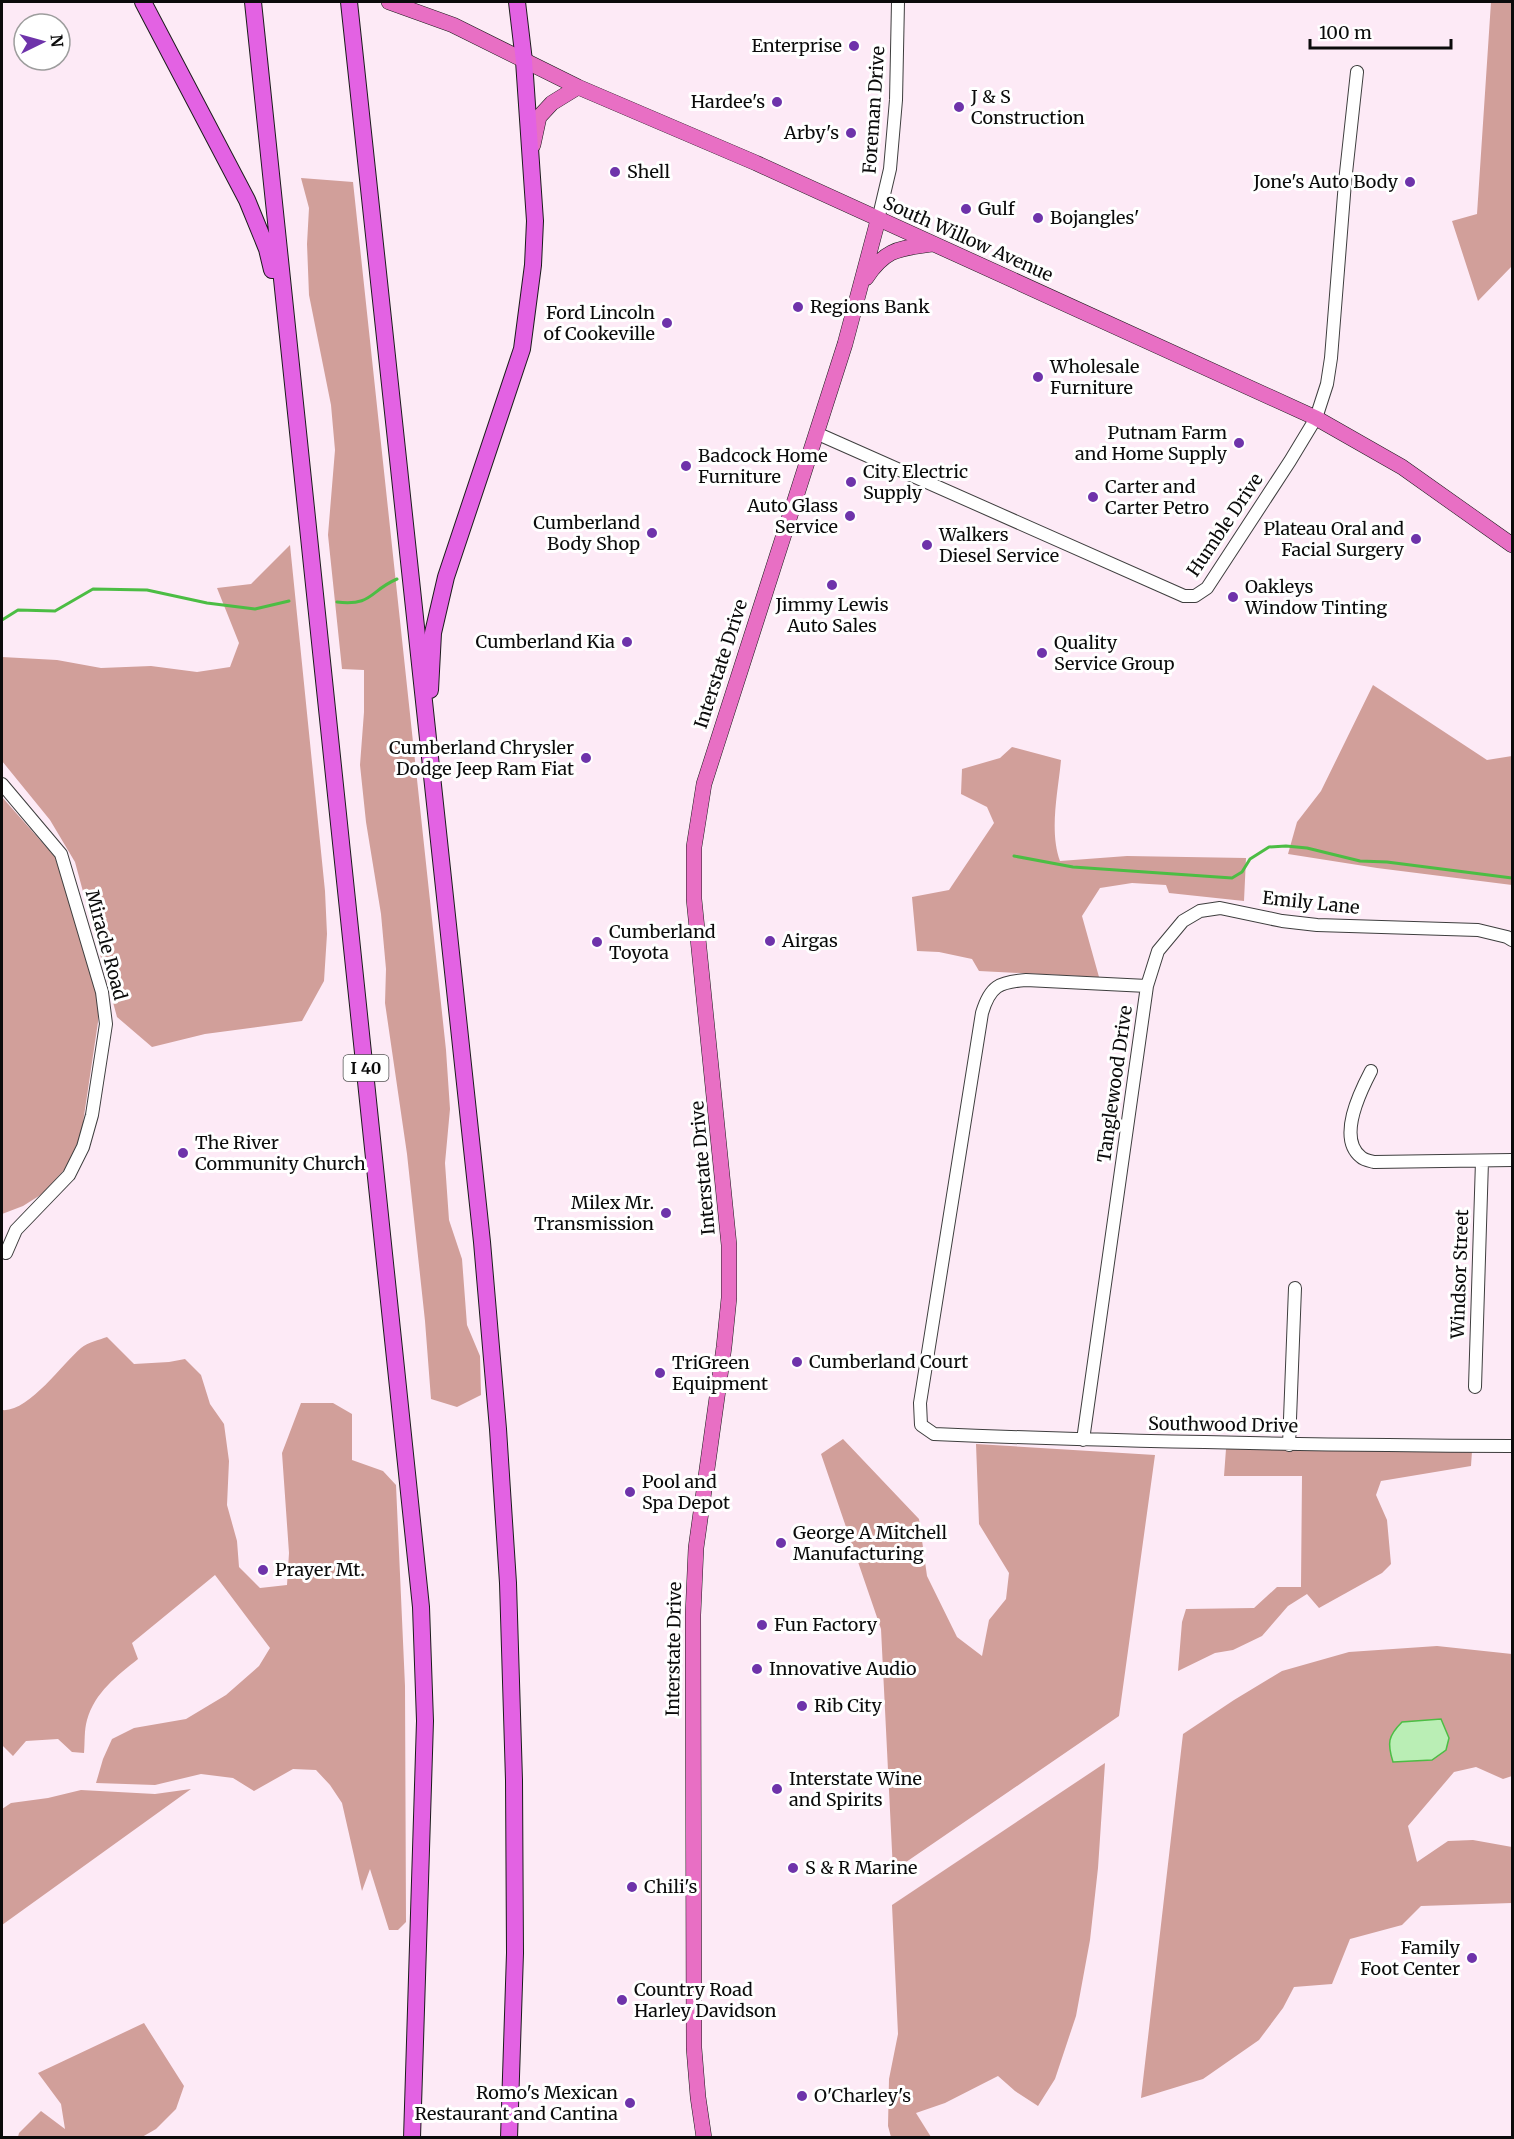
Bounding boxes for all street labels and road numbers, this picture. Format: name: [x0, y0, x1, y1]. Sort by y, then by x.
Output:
street label: Foreman Drive: [858, 45, 889, 175]
street label: South Willow Avenue: [880, 191, 1057, 286]
street label: Humble Drive: [1182, 469, 1268, 581]
street label: Interstate Drive: [689, 596, 752, 731]
street label: Emily Lane: [1261, 886, 1361, 919]
street label: Miracle Road: [81, 887, 132, 1003]
street label: Tanglewood Drive: [1092, 1004, 1137, 1164]
road number: I 40: [344, 1055, 388, 1081]
street label: Interstate Drive: [685, 1100, 720, 1236]
street label: Windsor Street: [1446, 1209, 1473, 1340]
street label: Southwood Drive: [1148, 1412, 1298, 1437]
street label: Interstate Drive: [661, 1582, 686, 1716]

